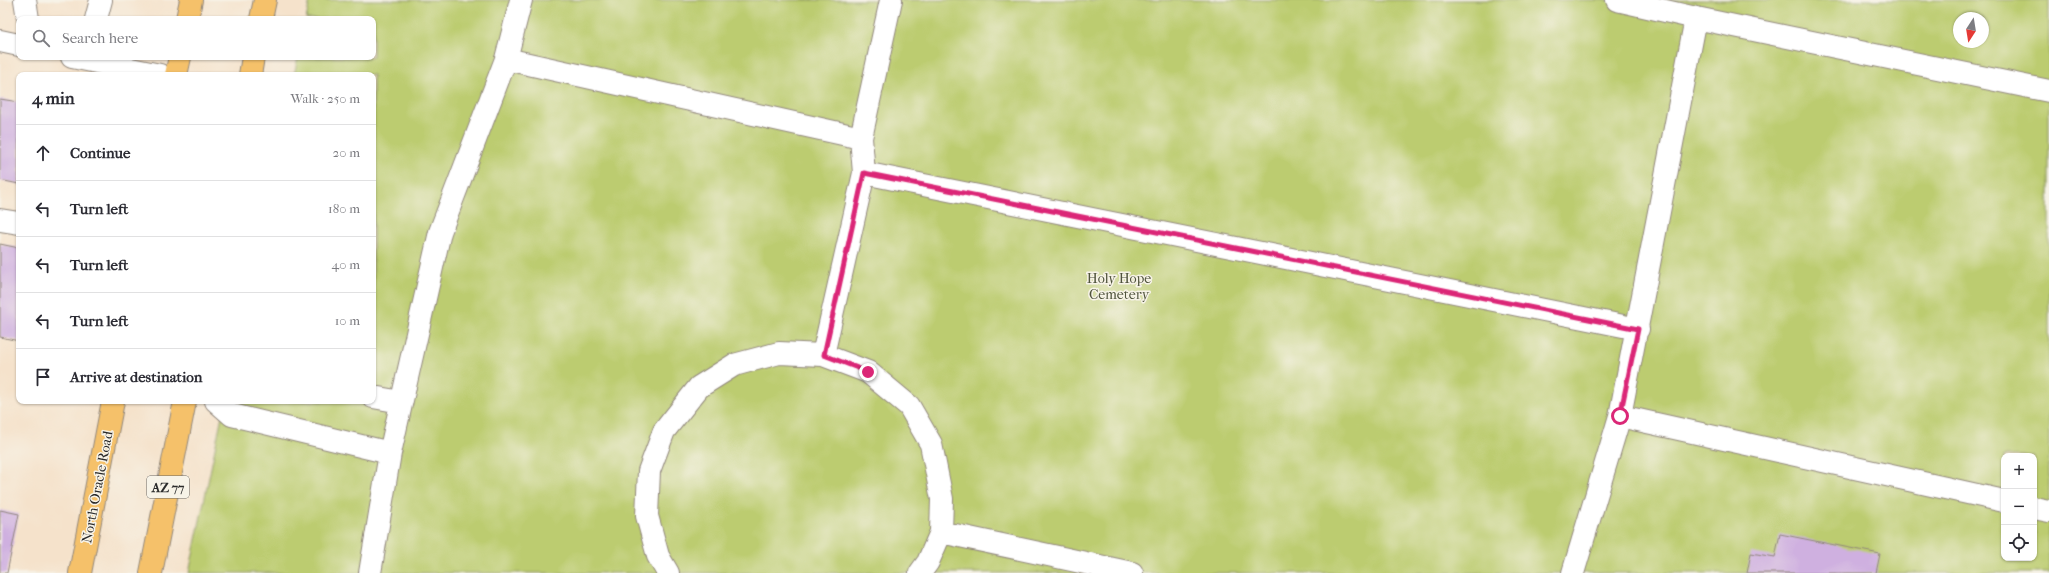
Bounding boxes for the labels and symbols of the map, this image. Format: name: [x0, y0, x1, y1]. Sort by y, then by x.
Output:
north arrow: [1953, 12, 1989, 48]
park label: Holy Hope Cemetery: [1087, 270, 1151, 303]
route end: [859, 363, 877, 381]
route start: [1611, 407, 1629, 425]
street label: North Oracle Road: [78, 429, 117, 545]
road number: AZ 77: [147, 476, 189, 498]

